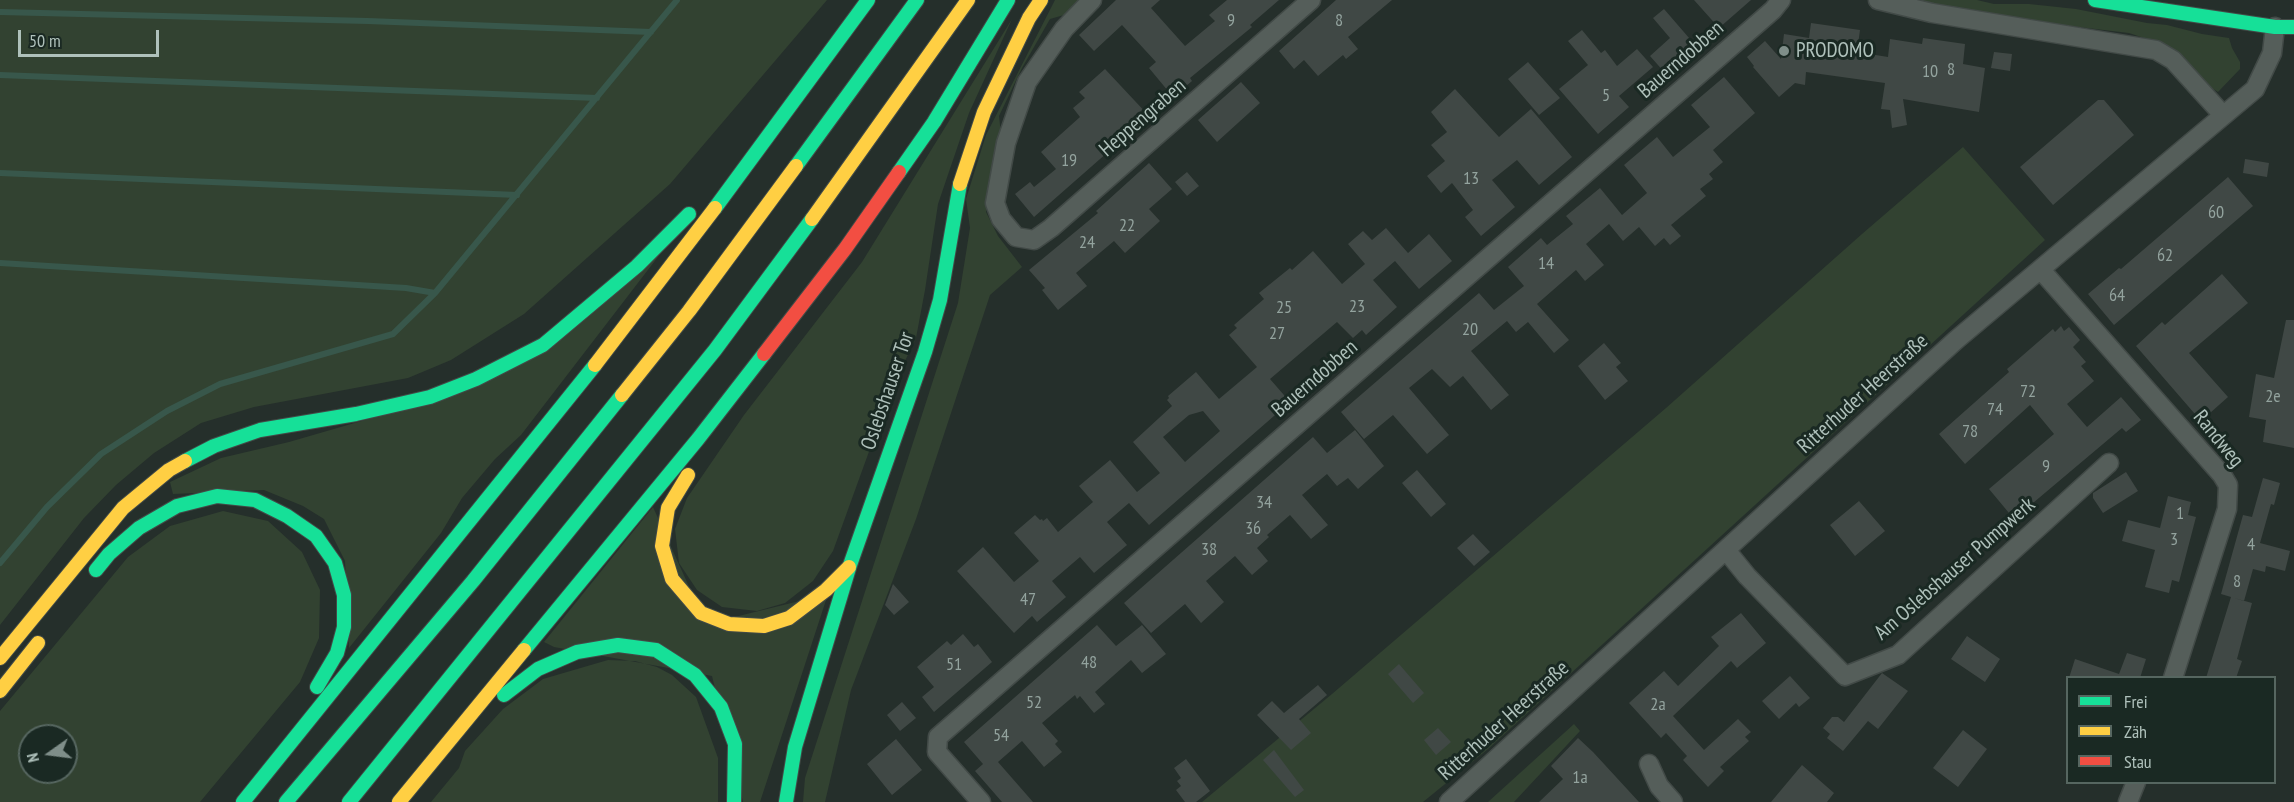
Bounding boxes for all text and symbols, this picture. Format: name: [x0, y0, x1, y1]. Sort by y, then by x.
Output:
house number: 9: [1227, 10, 1235, 32]
house number: 8: [1335, 10, 1343, 32]
street label: Bauerndobben: [1633, 16, 1729, 104]
scale bar: [21, 18, 162, 56]
text: 50 m: [29, 29, 61, 52]
place label: PRODOMO: [1796, 38, 1874, 64]
marker: PRODOMO: [1777, 44, 1791, 58]
house number: 8: [1947, 59, 1955, 81]
house number: 10: [1922, 61, 1938, 83]
street label: Heppengraben: [1095, 74, 1191, 162]
house number: 5: [1602, 85, 1610, 107]
house number: 19: [1061, 150, 1077, 172]
house number: 13: [1463, 168, 1479, 190]
house number: 60: [2208, 202, 2224, 224]
house number: 22: [1119, 215, 1135, 237]
house number: 24: [1079, 232, 1095, 254]
house number: 62: [2157, 245, 2173, 267]
house number: 14: [1538, 253, 1554, 275]
house number: 64: [2109, 285, 2125, 307]
house number: 23: [1349, 296, 1365, 318]
house number: 25: [1276, 297, 1292, 319]
house number: 20: [1462, 319, 1478, 341]
house number: 27: [1269, 323, 1285, 345]
street label: Oslebshauser Tor: [856, 329, 920, 453]
street label: Ritterhuder Heerstraße: [1793, 329, 1933, 459]
street label: Bauerndobben: [1267, 335, 1363, 423]
house number: 72: [2020, 381, 2036, 403]
house number: 2e: [2265, 386, 2281, 408]
house number: 74: [1987, 399, 2003, 421]
street label: Randweg: [2187, 405, 2249, 473]
house number: 78: [1962, 421, 1978, 443]
house number: 9: [2042, 456, 2050, 478]
house number: 34: [1256, 492, 1272, 514]
street label: Am Oslebshauser Pumpwerk: [1870, 492, 2040, 646]
house number: 1: [2176, 503, 2184, 525]
house number: 36: [1245, 518, 1261, 540]
house number: 3: [2170, 529, 2178, 551]
house number: 4: [2247, 534, 2255, 556]
house number: 38: [1201, 539, 1217, 561]
house number: 8: [2233, 571, 2241, 593]
house number: 47: [1020, 589, 1036, 611]
house number: 48: [1081, 652, 1097, 674]
house number: 51: [946, 654, 962, 676]
street label: Ritterhuder Heerstraße: [1434, 656, 1574, 786]
legend: [2066, 676, 2276, 784]
text: Frei: [2124, 690, 2148, 713]
house number: 52: [1026, 692, 1042, 714]
house number: 2a: [1650, 694, 1666, 716]
text: Zäh: [2124, 720, 2147, 743]
north arrow: [18, 724, 78, 784]
house number: 54: [993, 725, 1009, 747]
text: Stau: [2124, 750, 2152, 773]
text: N: [22, 751, 43, 764]
house number: 1a: [1572, 767, 1588, 789]

